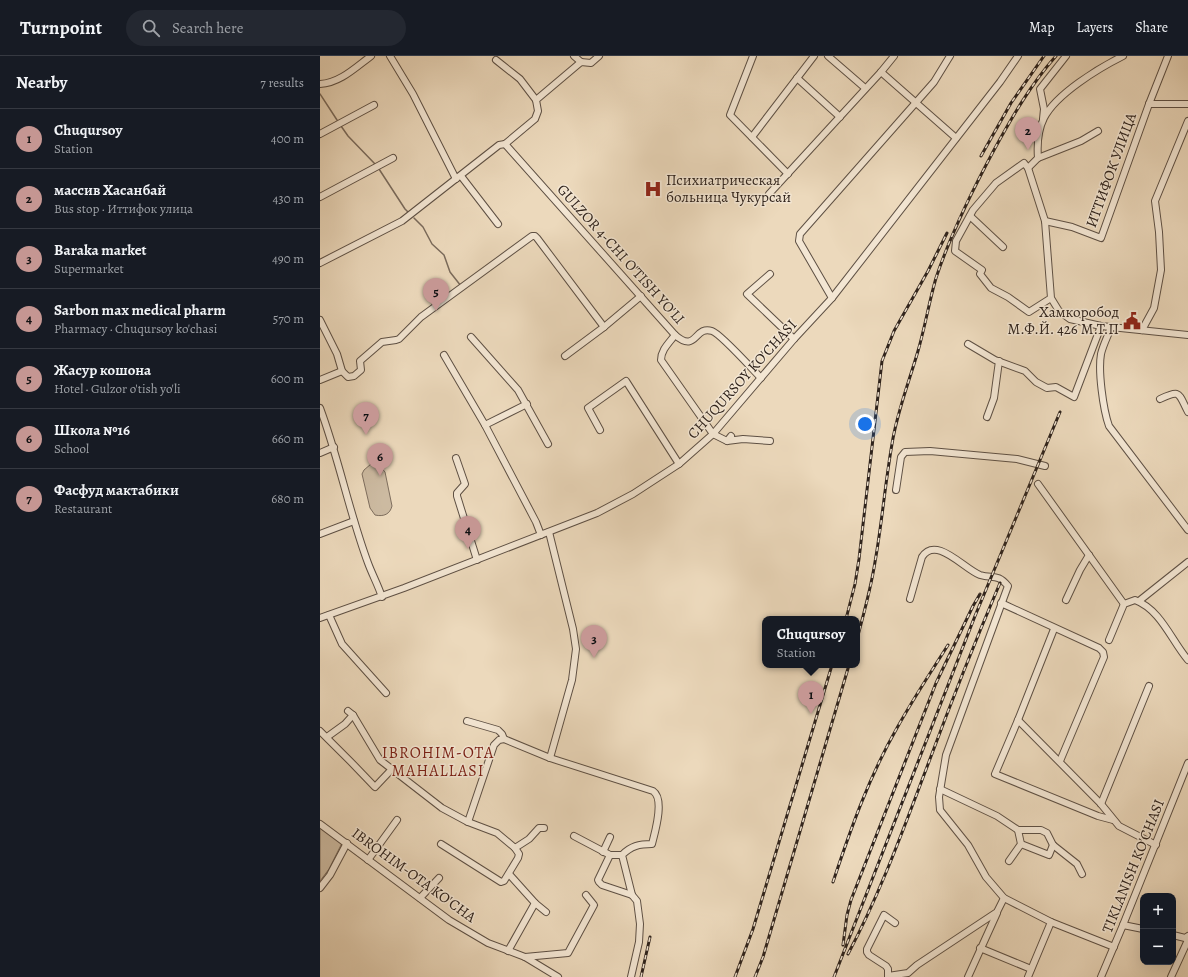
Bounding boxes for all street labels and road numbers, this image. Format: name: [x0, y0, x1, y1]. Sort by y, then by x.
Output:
street label: ИТТИФОК УЛИЦА: [1081, 110, 1141, 230]
street label: GULZOR 4-CHI O'TISH YO'LI: [553, 180, 689, 328]
street label: CHUQURSOY KO'CHASI: [683, 315, 801, 443]
street label: TIKLANISH KO'CHASI: [1097, 796, 1169, 936]
street label: IBROHIM-OTA KO'CHA: [348, 823, 480, 927]

